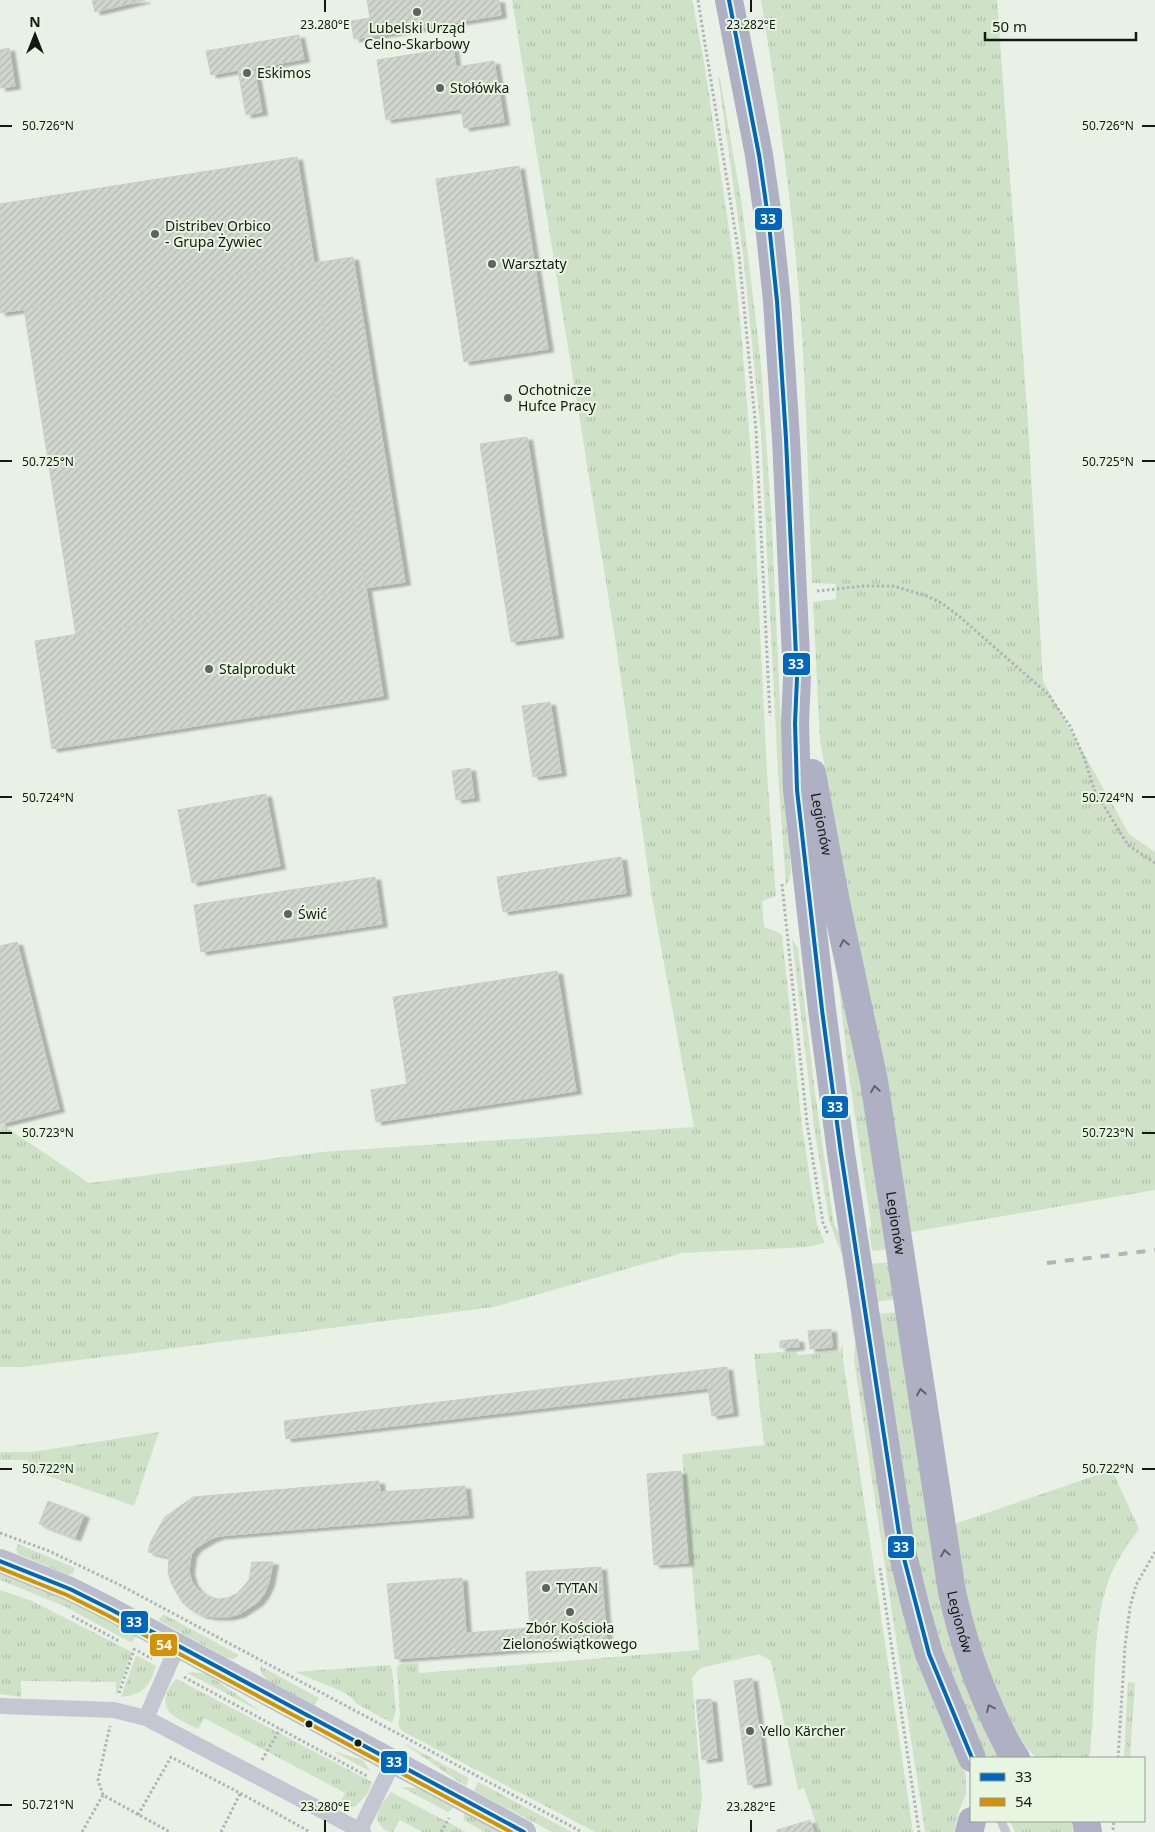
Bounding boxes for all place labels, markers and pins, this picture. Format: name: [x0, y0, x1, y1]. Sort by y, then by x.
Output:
marker: Lubelski Urząd Celno-Skarbowy: [411, 6, 423, 18]
place label: Lubelski Urząd Celno-Skarbowy: [364, 18, 471, 53]
place label: Eskimos: [257, 63, 311, 82]
marker: Eskimos: [241, 67, 253, 79]
place label: Stołówka: [450, 78, 509, 97]
marker: Stołówka: [434, 82, 446, 94]
place label: Distribev Orbico - Grupa Żywiec: [165, 216, 271, 251]
marker: Distribev Orbico - Grupa Żywiec: [149, 228, 161, 240]
place label: Warsztaty: [502, 254, 568, 273]
marker: Warsztaty: [486, 258, 498, 270]
place label: Ochotnicze Hufce Pracy: [518, 380, 597, 415]
marker: Ochotnicze Hufce Pracy: [502, 392, 514, 404]
place label: Stalprodukt: [219, 659, 296, 678]
marker: Stalprodukt: [203, 663, 215, 675]
place label: Świć: [298, 904, 327, 923]
marker: Świć: [282, 908, 294, 920]
place label: TYTAN: [556, 1578, 598, 1597]
marker: TYTAN: [540, 1582, 552, 1594]
marker: Zbór Kościoła Zielonoświątkowego: [564, 1606, 576, 1618]
place label: Zbór Kościoła Zielonoświątkowego: [503, 1618, 637, 1653]
unlabelled marker: [304, 1719, 314, 1729]
place label: Yello Kärcher: [760, 1721, 846, 1740]
marker: Yello Kärcher: [744, 1725, 756, 1737]
unlabelled marker: [353, 1738, 363, 1748]

